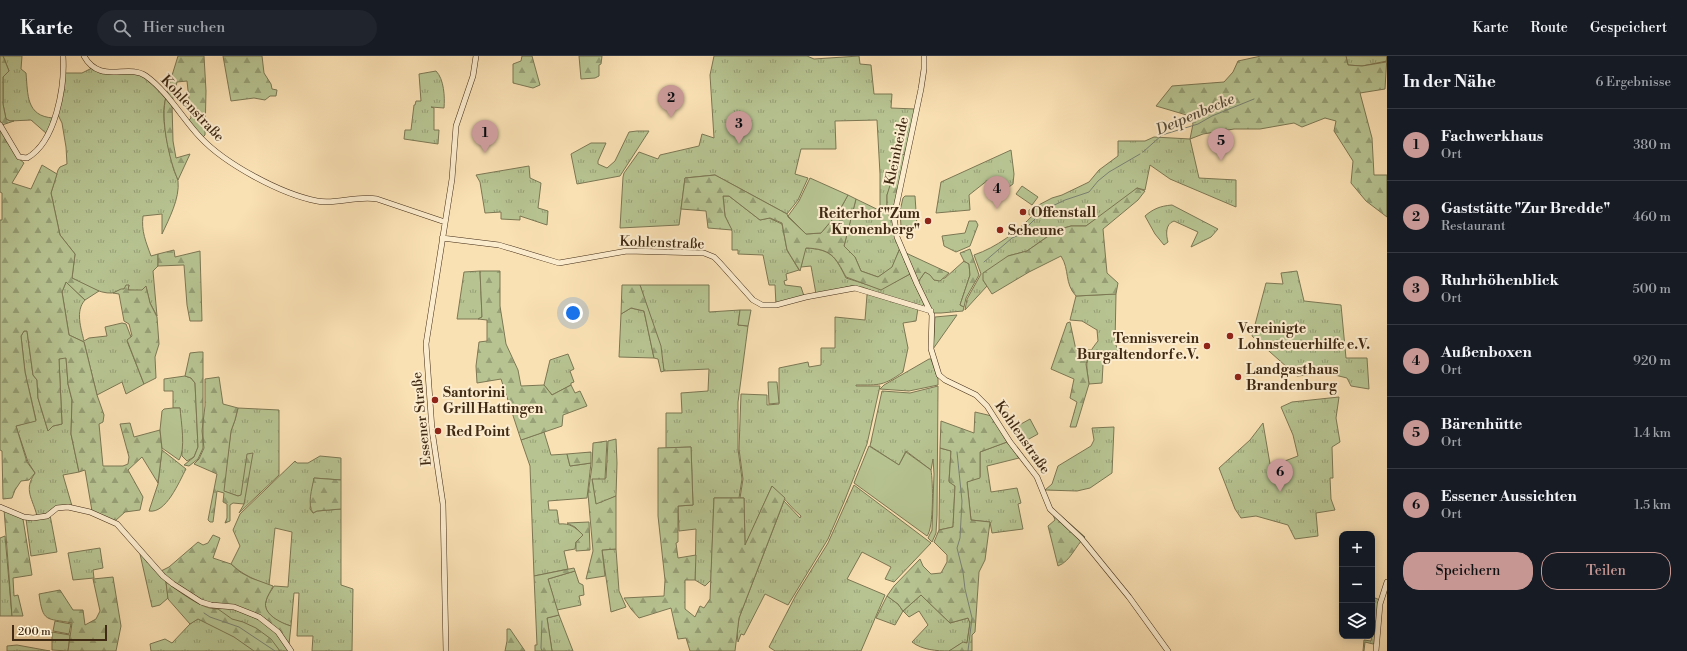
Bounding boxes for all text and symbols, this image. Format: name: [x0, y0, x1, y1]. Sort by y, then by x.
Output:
search box: [97, 10, 377, 46]
text: Karte: [20, 16, 73, 40]
icon: search: [111, 17, 133, 39]
text: Hier suchen: [143, 18, 225, 37]
text: Karte: [1472, 19, 1509, 37]
text: Route: [1531, 19, 1568, 37]
text: Gespeichert: [1590, 19, 1667, 37]
street label: Kohlenstraße: [157, 71, 228, 146]
text: In der Nähe: [1403, 71, 1496, 93]
text: 6 Ergebnisse: [1595, 74, 1671, 90]
pin: 2: [658, 85, 684, 118]
water label: Deipenbecke: [1152, 89, 1237, 140]
pin: 3: [726, 111, 752, 144]
street label: Kleinheide: [881, 115, 913, 187]
pin: 1: [472, 120, 498, 153]
text: Fachwerkhaus: [1441, 127, 1543, 146]
pin: 5: [1208, 128, 1234, 161]
text: 1: [1413, 137, 1419, 153]
text: 380 m: [1633, 137, 1671, 153]
text: Ort: [1441, 146, 1462, 162]
pin: 4: [984, 176, 1010, 209]
text: Gaststätte "Zur Bredde": [1441, 199, 1610, 218]
place label: Offenstall: [1031, 204, 1096, 222]
place label: Reiterhof "Zum Kronenberg": [819, 205, 920, 239]
marker: Offenstall: [1018, 207, 1028, 217]
text: 2: [1412, 209, 1420, 225]
text: 460 m: [1633, 209, 1671, 225]
marker: Reiterhof "Zum Kronenberg": [923, 216, 933, 226]
text: Restaurant: [1441, 218, 1506, 234]
place label: Scheune: [1008, 222, 1064, 240]
marker: Scheune: [995, 225, 1005, 235]
street label: Kohlenstraße: [619, 233, 705, 253]
text: Ruhrhöhenblick: [1441, 271, 1559, 290]
text: 3: [1412, 281, 1420, 297]
text: 500 m: [1633, 281, 1671, 297]
text: Ort: [1441, 290, 1462, 306]
your location: [563, 303, 583, 323]
place label: Vereinigte Lohnsteuerhilfe e.V.: [1237, 320, 1370, 354]
place label: Tennisverein Burgaltendorf e.V.: [1077, 330, 1199, 364]
marker: Vereinigte Lohnsteuerhilfe e.V.: [1225, 331, 1235, 341]
marker: Tennisverein Burgaltendorf e.V.: [1202, 341, 1212, 351]
text: Außenboxen: [1441, 343, 1532, 362]
text: 4: [1412, 353, 1420, 369]
text: 920 m: [1633, 353, 1671, 369]
place label: Landgasthaus Brandenburg: [1246, 361, 1339, 395]
text: Ort: [1441, 362, 1462, 378]
street label: Essener Straße: [408, 371, 436, 467]
marker: Landgasthaus Brandenburg: [1233, 372, 1243, 382]
place label: Santorini Grill Hattingen: [443, 384, 544, 418]
marker: Santorini Grill Hattingen: [430, 395, 440, 405]
street label: Kohlenstraße: [990, 398, 1054, 478]
text: Bärenhütte: [1441, 415, 1522, 434]
place label: Red Point: [446, 423, 511, 441]
text: 5: [1412, 425, 1420, 441]
text: 1.4 km: [1634, 425, 1671, 441]
marker: Red Point: [433, 426, 443, 436]
text: Ort: [1441, 434, 1462, 450]
pin: 6: [1267, 459, 1293, 492]
text: Essener Aussichten: [1441, 487, 1577, 506]
text: 6: [1412, 497, 1420, 513]
text: 1.5 km: [1634, 497, 1671, 513]
text: Ort: [1441, 506, 1462, 522]
map controls: [1339, 531, 1375, 639]
button: +: [1339, 531, 1375, 567]
button: Speichern: [1403, 552, 1533, 590]
button: Teilen: [1541, 552, 1671, 590]
button: −: [1339, 567, 1375, 603]
button: layers: [1339, 603, 1375, 639]
scale bar: [12, 623, 107, 642]
text: 200 m: [18, 625, 51, 639]

